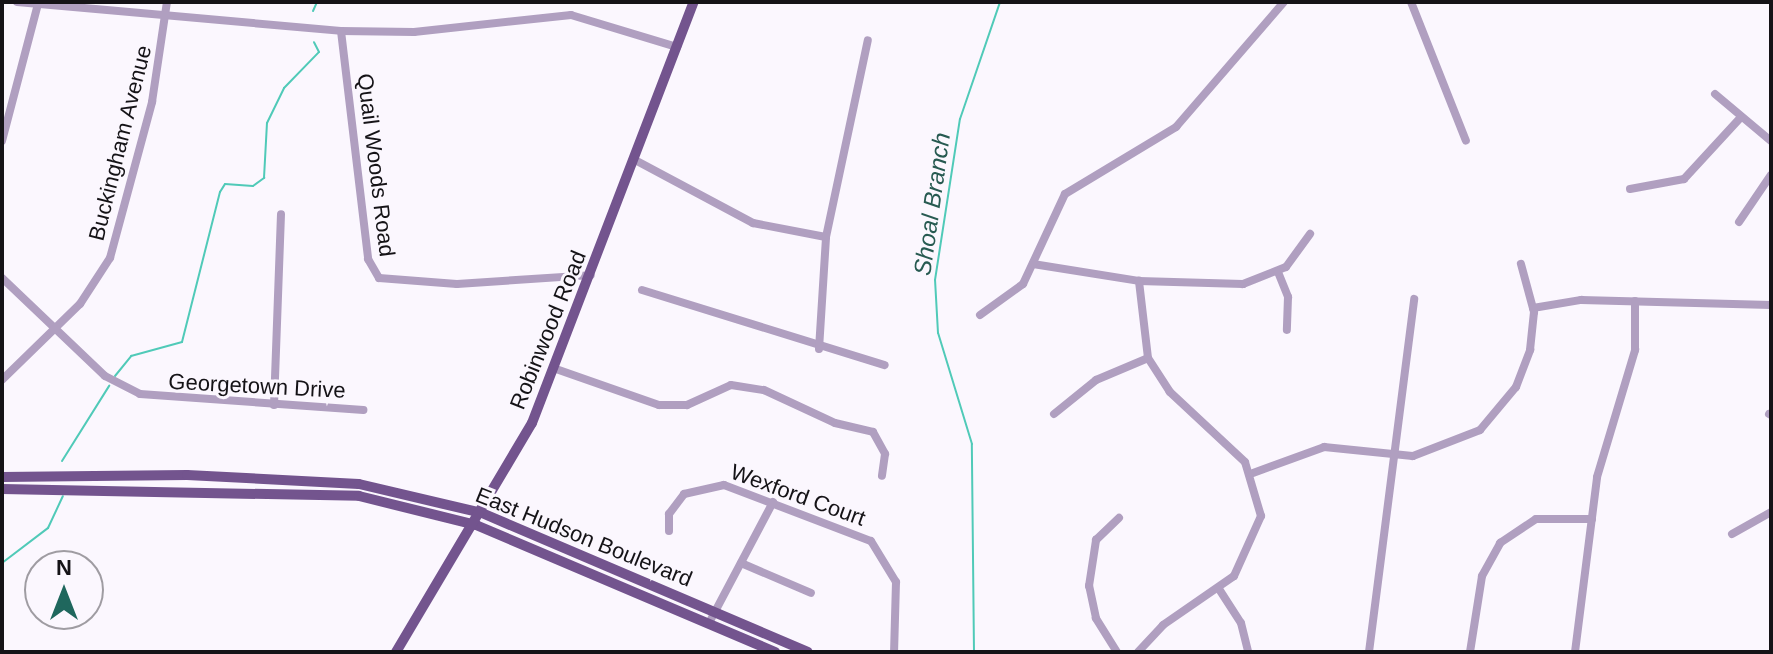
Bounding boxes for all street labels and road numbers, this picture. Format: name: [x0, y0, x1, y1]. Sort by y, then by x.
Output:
street label: Buckingham Avenue: [83, 42, 157, 244]
street label: Quail Woods Road: [352, 72, 400, 258]
street label: Robinwood Road: [504, 247, 592, 413]
street label: Georgetown Drive: [168, 368, 346, 404]
street label: Wexford Court: [727, 458, 869, 532]
street label: East Hudson Boulevard: [472, 481, 696, 593]

